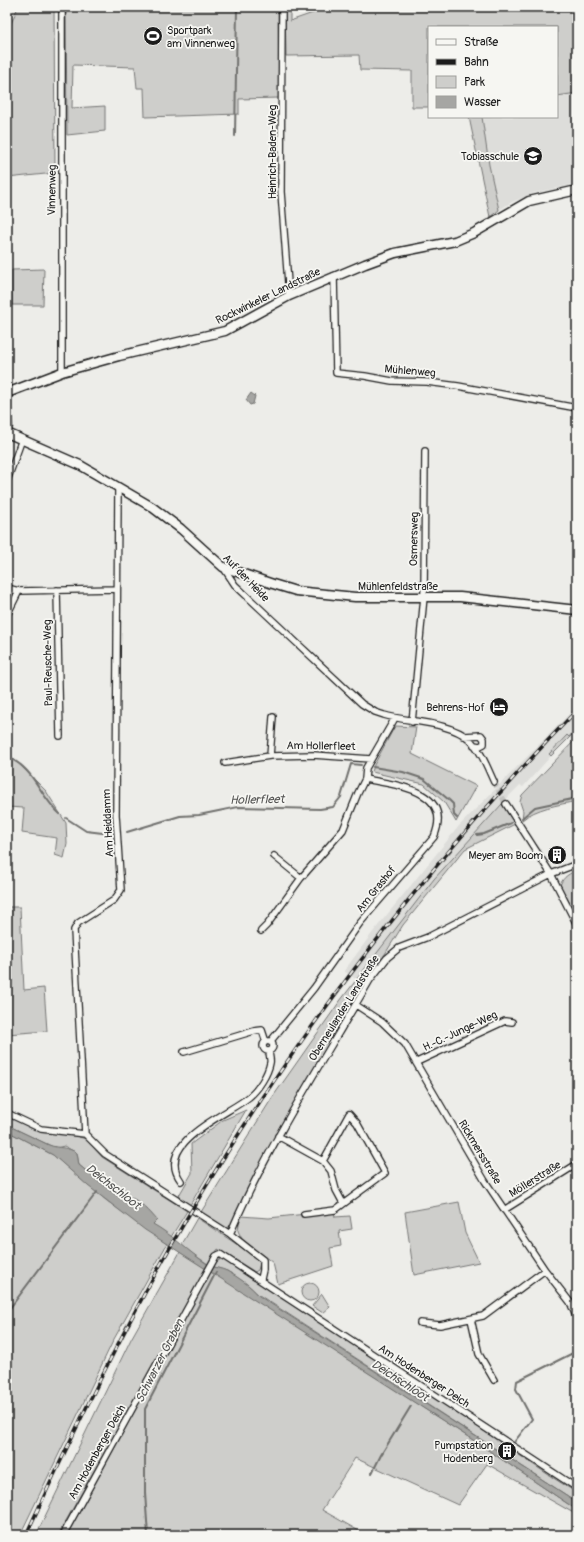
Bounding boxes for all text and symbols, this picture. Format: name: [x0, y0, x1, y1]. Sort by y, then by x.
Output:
place label: Sportpark am Vinnenweg: [167, 24, 235, 50]
sports icon: Sportpark am Vinnenweg: [142, 25, 164, 47]
legend: [428, 26, 558, 118]
text: Straße: [464, 35, 498, 50]
text: Bahn: [464, 55, 489, 70]
text: Park: [464, 75, 485, 90]
text: Wasser: [464, 95, 501, 110]
street label: Heinrich-Baden-Weg: [266, 104, 279, 199]
school or university icon: Tobiasschule: [522, 145, 544, 167]
place label: Tobiasschule: [461, 150, 520, 163]
street label: Vinnenweg: [45, 164, 59, 215]
street label: Rockwinkeler Landstraße: [214, 265, 323, 327]
street label: Mühlenweg: [384, 362, 437, 380]
street label: Osmersweg: [407, 511, 421, 566]
street label: Auf der Heide: [220, 551, 272, 605]
street label: Mühlenfeldstraße: [358, 580, 439, 593]
street label: Paul-Reusche-Weg: [41, 619, 55, 707]
hotel icon: Behrens-Hof: [488, 696, 510, 718]
place label: Behrens-Hof: [426, 701, 486, 714]
street label: Am Hollerfleet: [286, 739, 356, 753]
street label: Am Heiddamm: [100, 788, 116, 858]
water label: Hollerfleet: [230, 792, 285, 808]
building icon: Meyer am Boom: [546, 844, 568, 866]
place label: Meyer am Boom: [469, 849, 543, 862]
street label: Am Grashof: [353, 863, 399, 915]
street label: Oberneulander Landstraße: [306, 952, 382, 1063]
street label: H.-C.-Junge-Weg: [421, 1008, 500, 1054]
street label: Rickmersstraße: [456, 1118, 504, 1187]
street label: Möllerstraße: [507, 1158, 564, 1200]
water label: Deichschloot: [83, 1161, 144, 1214]
water label: Schwarzer Graben: [132, 1316, 188, 1405]
street label: Am Hodenberger Deich: [376, 1342, 472, 1410]
water label: Deichschloot: [369, 1357, 432, 1406]
street label: Am Hodenberger Deich: [66, 1403, 128, 1501]
place label: Pumpstation Hodenberg: [434, 1439, 493, 1465]
building icon: Pumpstation Hodenberg: [496, 1440, 518, 1462]

